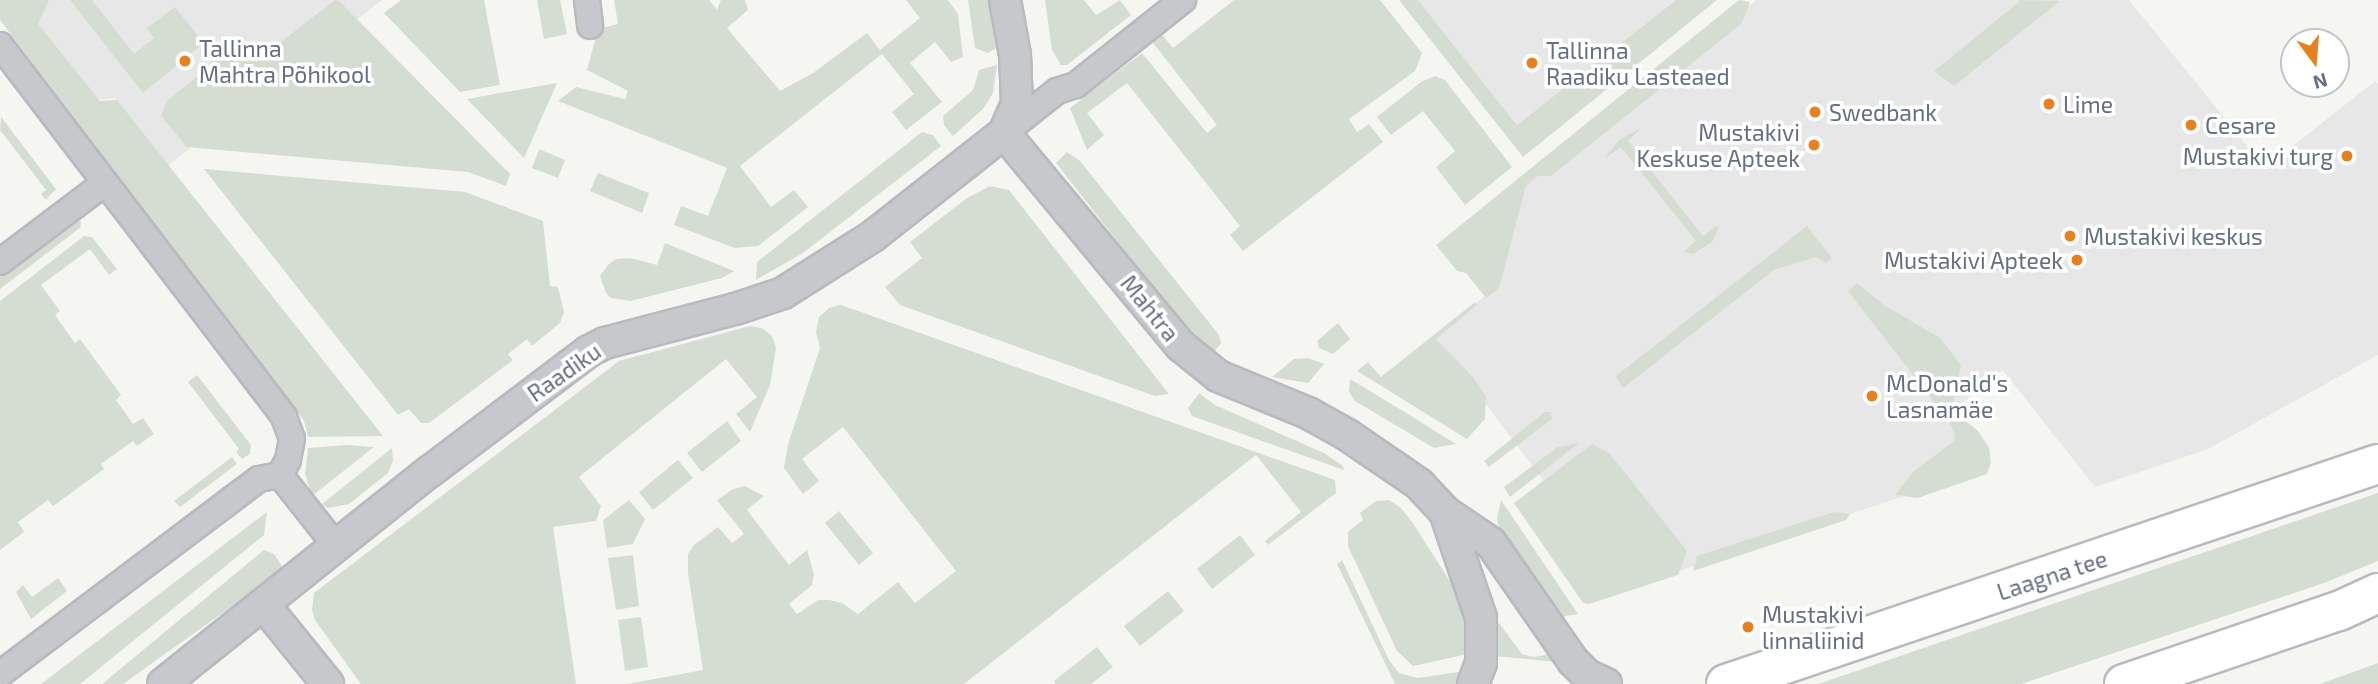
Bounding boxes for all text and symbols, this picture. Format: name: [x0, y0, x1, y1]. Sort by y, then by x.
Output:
north arrow: [2280, 28, 2350, 98]
place label: Tallinna Mahtra Põhikool: [199, 34, 371, 88]
place label: Tallinna Raadiku Lasteaed: [1546, 36, 1730, 90]
marker: Tallinna Mahtra Põhikool: [177, 53, 193, 69]
marker: Tallinna Raadiku Lasteaed: [1524, 55, 1540, 71]
text: N: [2311, 69, 2330, 95]
place label: Lime: [2063, 90, 2113, 118]
marker: Lime: [2041, 96, 2057, 112]
place label: Swedbank: [1829, 98, 1937, 126]
marker: Swedbank: [1807, 104, 1823, 120]
place label: Cesare: [2205, 111, 2276, 139]
marker: Cesare: [2183, 117, 2199, 133]
place label: Mustakivi Keskuse Apteek: [1636, 118, 1800, 172]
marker: Mustakivi Keskuse Apteek: [1806, 137, 1822, 153]
place label: Mustakivi turg: [2182, 142, 2333, 170]
marker: Mustakivi turg: [2339, 148, 2355, 164]
place label: Mustakivi keskus: [2084, 222, 2263, 250]
marker: Mustakivi keskus: [2062, 228, 2078, 244]
place label: Mustakivi Apteek: [1883, 246, 2063, 274]
marker: Mustakivi Apteek: [2069, 252, 2085, 268]
street label: Mahtra: [1115, 269, 1185, 347]
street label: Raadiku: [522, 337, 606, 407]
place label: McDonald's Lasnamäe: [1886, 369, 2008, 423]
marker: McDonald's Lasnamäe: [1864, 388, 1880, 404]
street label: Laagna tee: [1993, 544, 2111, 606]
place label: Mustakivi linnaliinid: [1762, 600, 1864, 654]
marker: Mustakivi linnaliinid: [1740, 619, 1756, 635]

